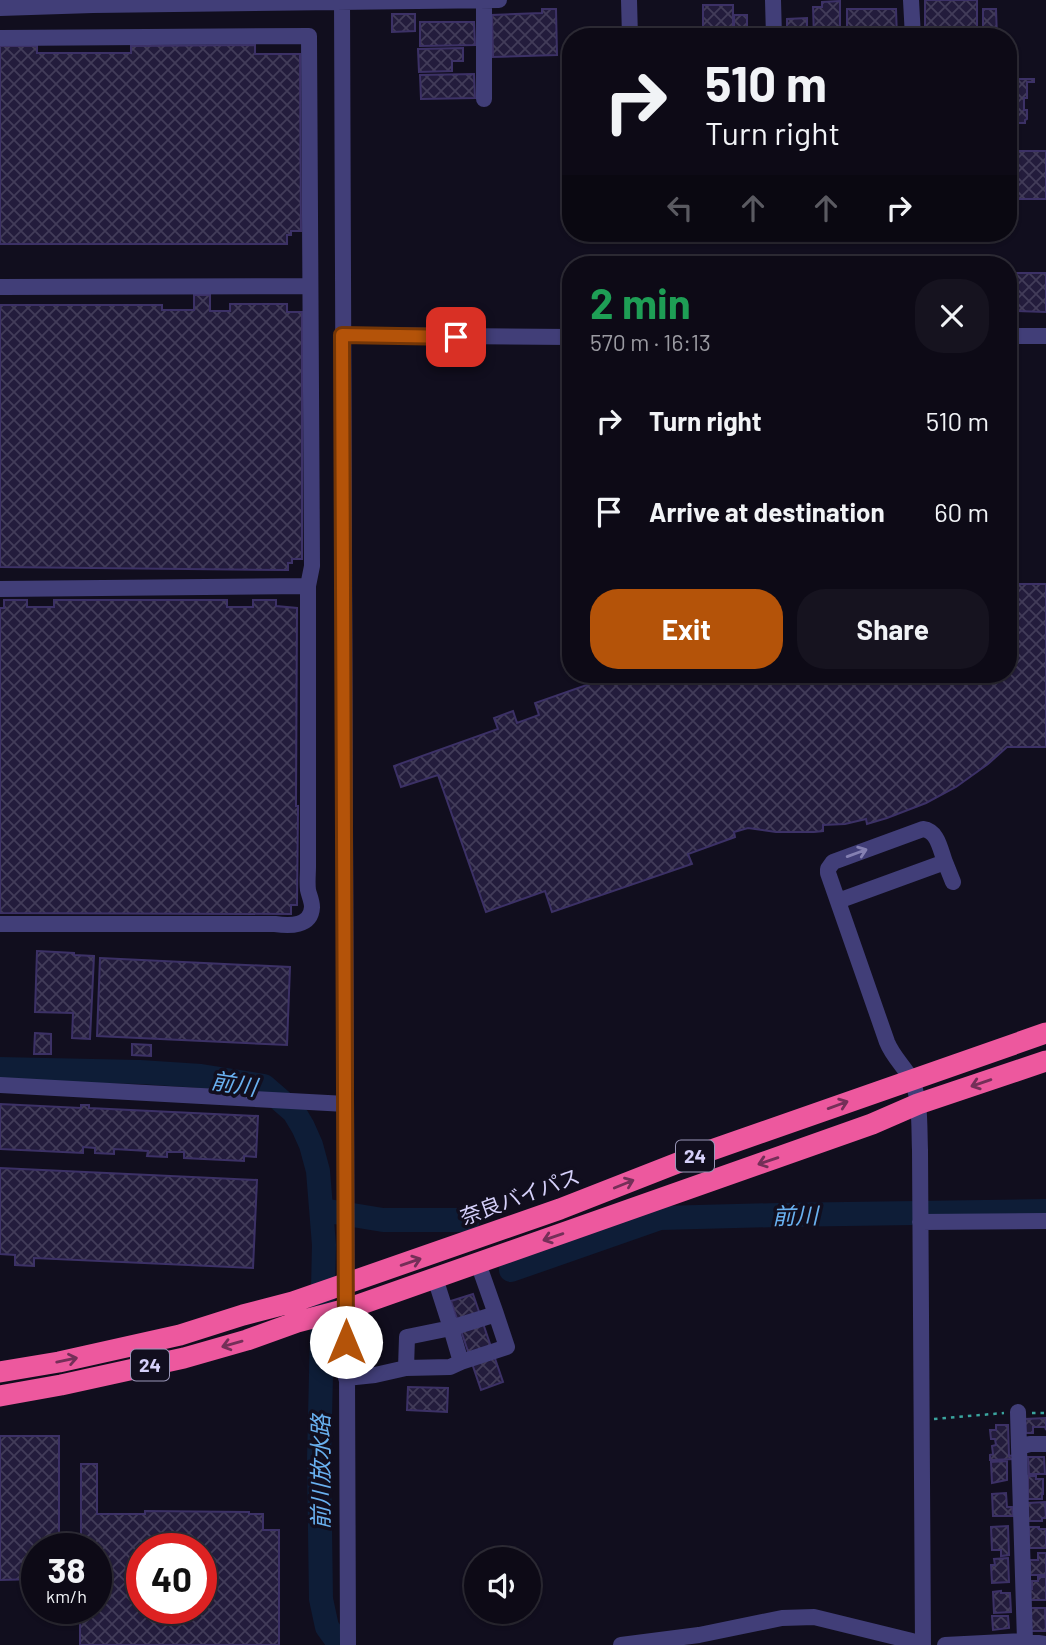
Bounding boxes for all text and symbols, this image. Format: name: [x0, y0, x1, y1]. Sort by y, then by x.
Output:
text: 510 m: [705, 53, 827, 112]
icon: right: [590, 56, 681, 147]
text: Turn right: [705, 113, 840, 151]
icon: left: [661, 189, 699, 227]
icon: ahead: [734, 189, 772, 227]
icon: ahead: [807, 189, 845, 227]
icon: right: [880, 189, 918, 227]
text: 2 min: [590, 277, 691, 327]
button: close: [915, 279, 989, 353]
pin: [426, 307, 486, 367]
icon: arrive: [437, 318, 475, 356]
text: 570 m · 16:13: [590, 328, 711, 356]
icon: right: [590, 402, 628, 440]
text: Turn right: [649, 405, 762, 436]
text: 510 m: [926, 405, 989, 436]
icon: arrive: [590, 493, 628, 531]
text: Arrive at destination: [649, 496, 885, 527]
text: 60 m: [934, 496, 989, 527]
button: Exit: [590, 589, 783, 669]
button: Share: [797, 589, 989, 669]
one-way arrow: [845, 846, 867, 859]
water label: 前川: [209, 1066, 262, 1101]
one-way arrow: [971, 1078, 993, 1090]
one-way arrow: [826, 1098, 848, 1110]
road number: 24: [676, 1140, 714, 1172]
one-way arrow: [757, 1155, 779, 1168]
street label: 奈良バイパス: [456, 1162, 583, 1229]
one-way arrow: [613, 1176, 635, 1189]
water label: 前川: [772, 1201, 821, 1229]
one-way arrow: [543, 1232, 565, 1244]
one-way arrow: [399, 1255, 421, 1267]
position arrow: [309, 1305, 383, 1379]
one-way arrow: [221, 1339, 243, 1352]
road number: 24: [131, 1350, 169, 1380]
one-way arrow: [55, 1353, 78, 1367]
water label: 前川放水路: [306, 1413, 334, 1530]
speed limit sign: 40: [126, 1533, 217, 1624]
map controls: [464, 1547, 541, 1624]
button: sound: [464, 1547, 541, 1624]
text: 38: [48, 1548, 85, 1590]
text: km/h: [46, 1585, 87, 1607]

